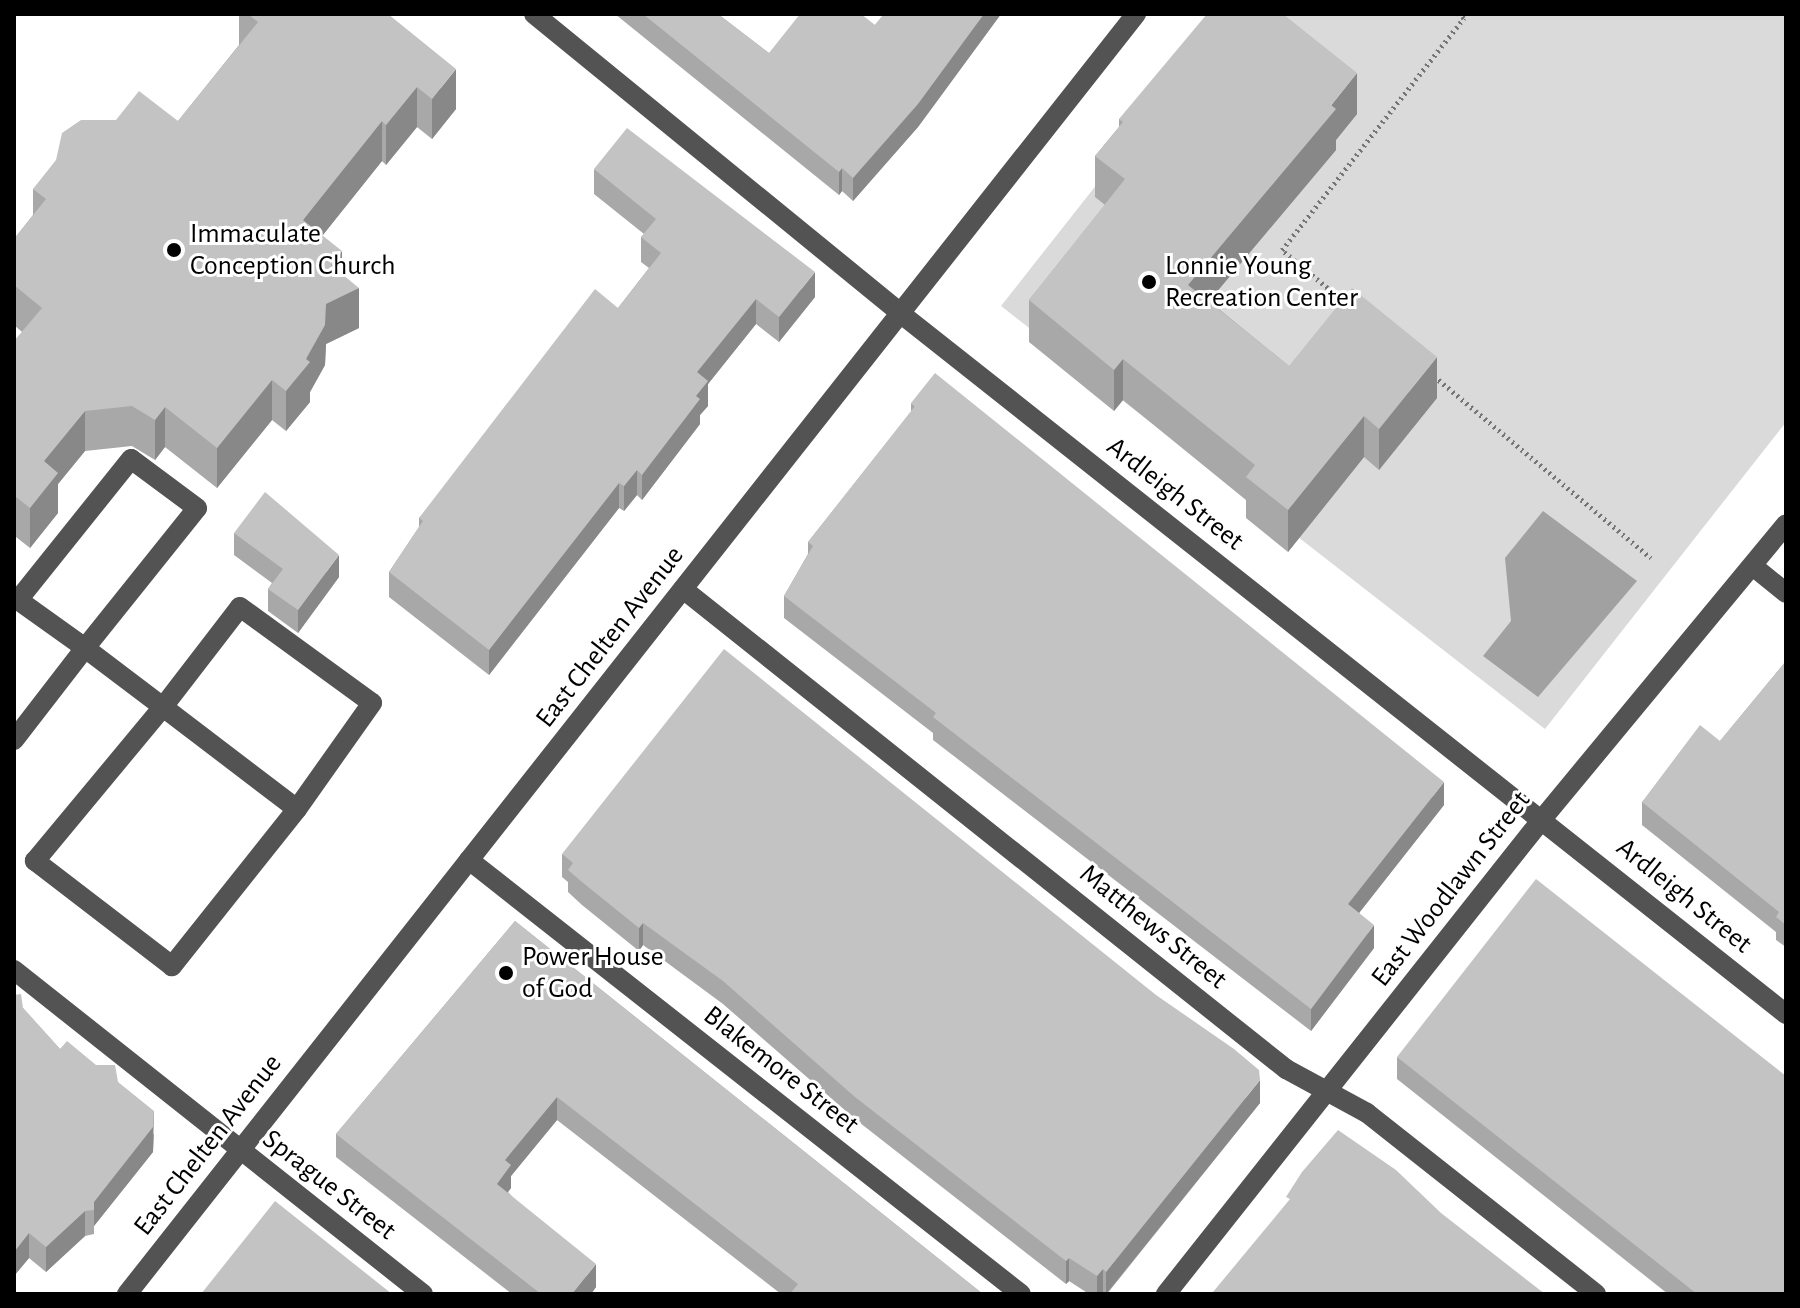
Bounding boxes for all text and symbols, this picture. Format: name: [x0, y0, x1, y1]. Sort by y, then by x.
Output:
place label: Immaculate Conception Church: [190, 217, 396, 283]
marker: Immaculate Conception Church: [165, 241, 183, 259]
place label: Lonnie Young Recreation Center: [1165, 249, 1358, 315]
marker: Lonnie Young Recreation Center: [1140, 273, 1158, 291]
street label: Ardleigh Street: [1100, 430, 1250, 558]
street label: East Chelten Avenue: [529, 540, 691, 734]
street label: East Woodlawn Street: [1364, 785, 1538, 993]
street label: Ardleigh Street: [1609, 831, 1759, 961]
street label: Matthews Street: [1073, 857, 1233, 997]
place label: Power House of God: [522, 940, 664, 1006]
marker: Power House of God: [497, 964, 515, 982]
street label: Blakemore Street: [696, 999, 866, 1141]
street label: East Chelten Avenue: [127, 1048, 289, 1242]
street label: Sprague Street: [256, 1122, 402, 1248]

